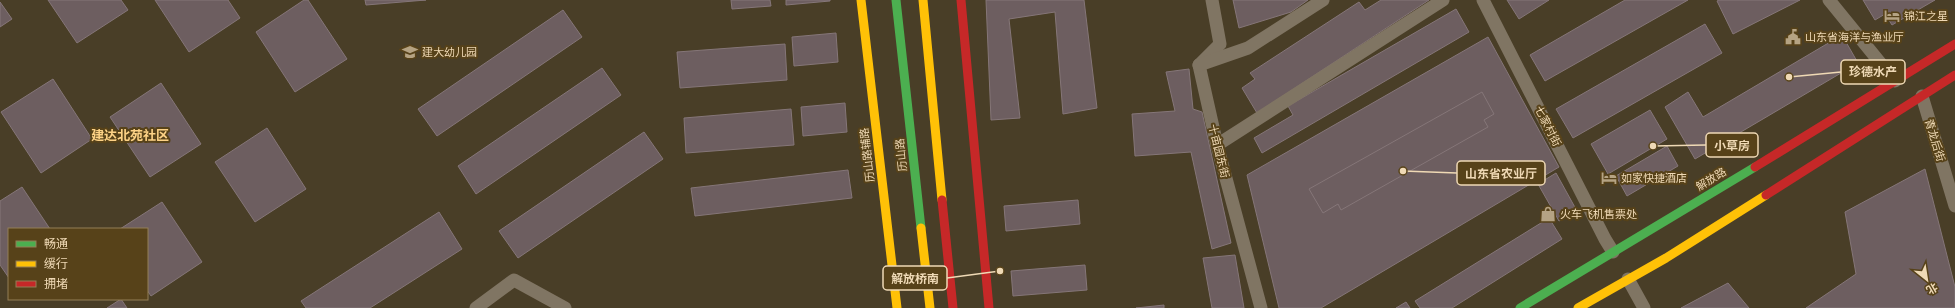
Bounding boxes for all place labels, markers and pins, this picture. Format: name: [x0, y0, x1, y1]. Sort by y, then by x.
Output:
hotel icon: 锦江之星: [1883, 7, 1901, 25]
place label: 锦江之星: [1904, 8, 1948, 23]
public building icon: 山东省海洋与渔业厅: [1784, 28, 1802, 46]
place label: 山东省海洋与渔业厅: [1805, 29, 1904, 44]
school or university icon: 建大幼儿园: [401, 43, 419, 61]
place label: 建大幼儿园: [422, 44, 477, 59]
callout: 珍德水产: [1841, 60, 1905, 84]
callout: 小草房: [1706, 133, 1758, 157]
callout: 山东省农业厅: [1457, 161, 1545, 185]
hotel icon: 如家快捷酒店: [1600, 169, 1618, 187]
place label: 如家快捷酒店: [1621, 170, 1687, 185]
shop icon: 火车飞机售票处: [1539, 205, 1557, 223]
place label: 火车飞机售票处: [1560, 206, 1637, 221]
callout: 解放桥南: [883, 266, 947, 290]

